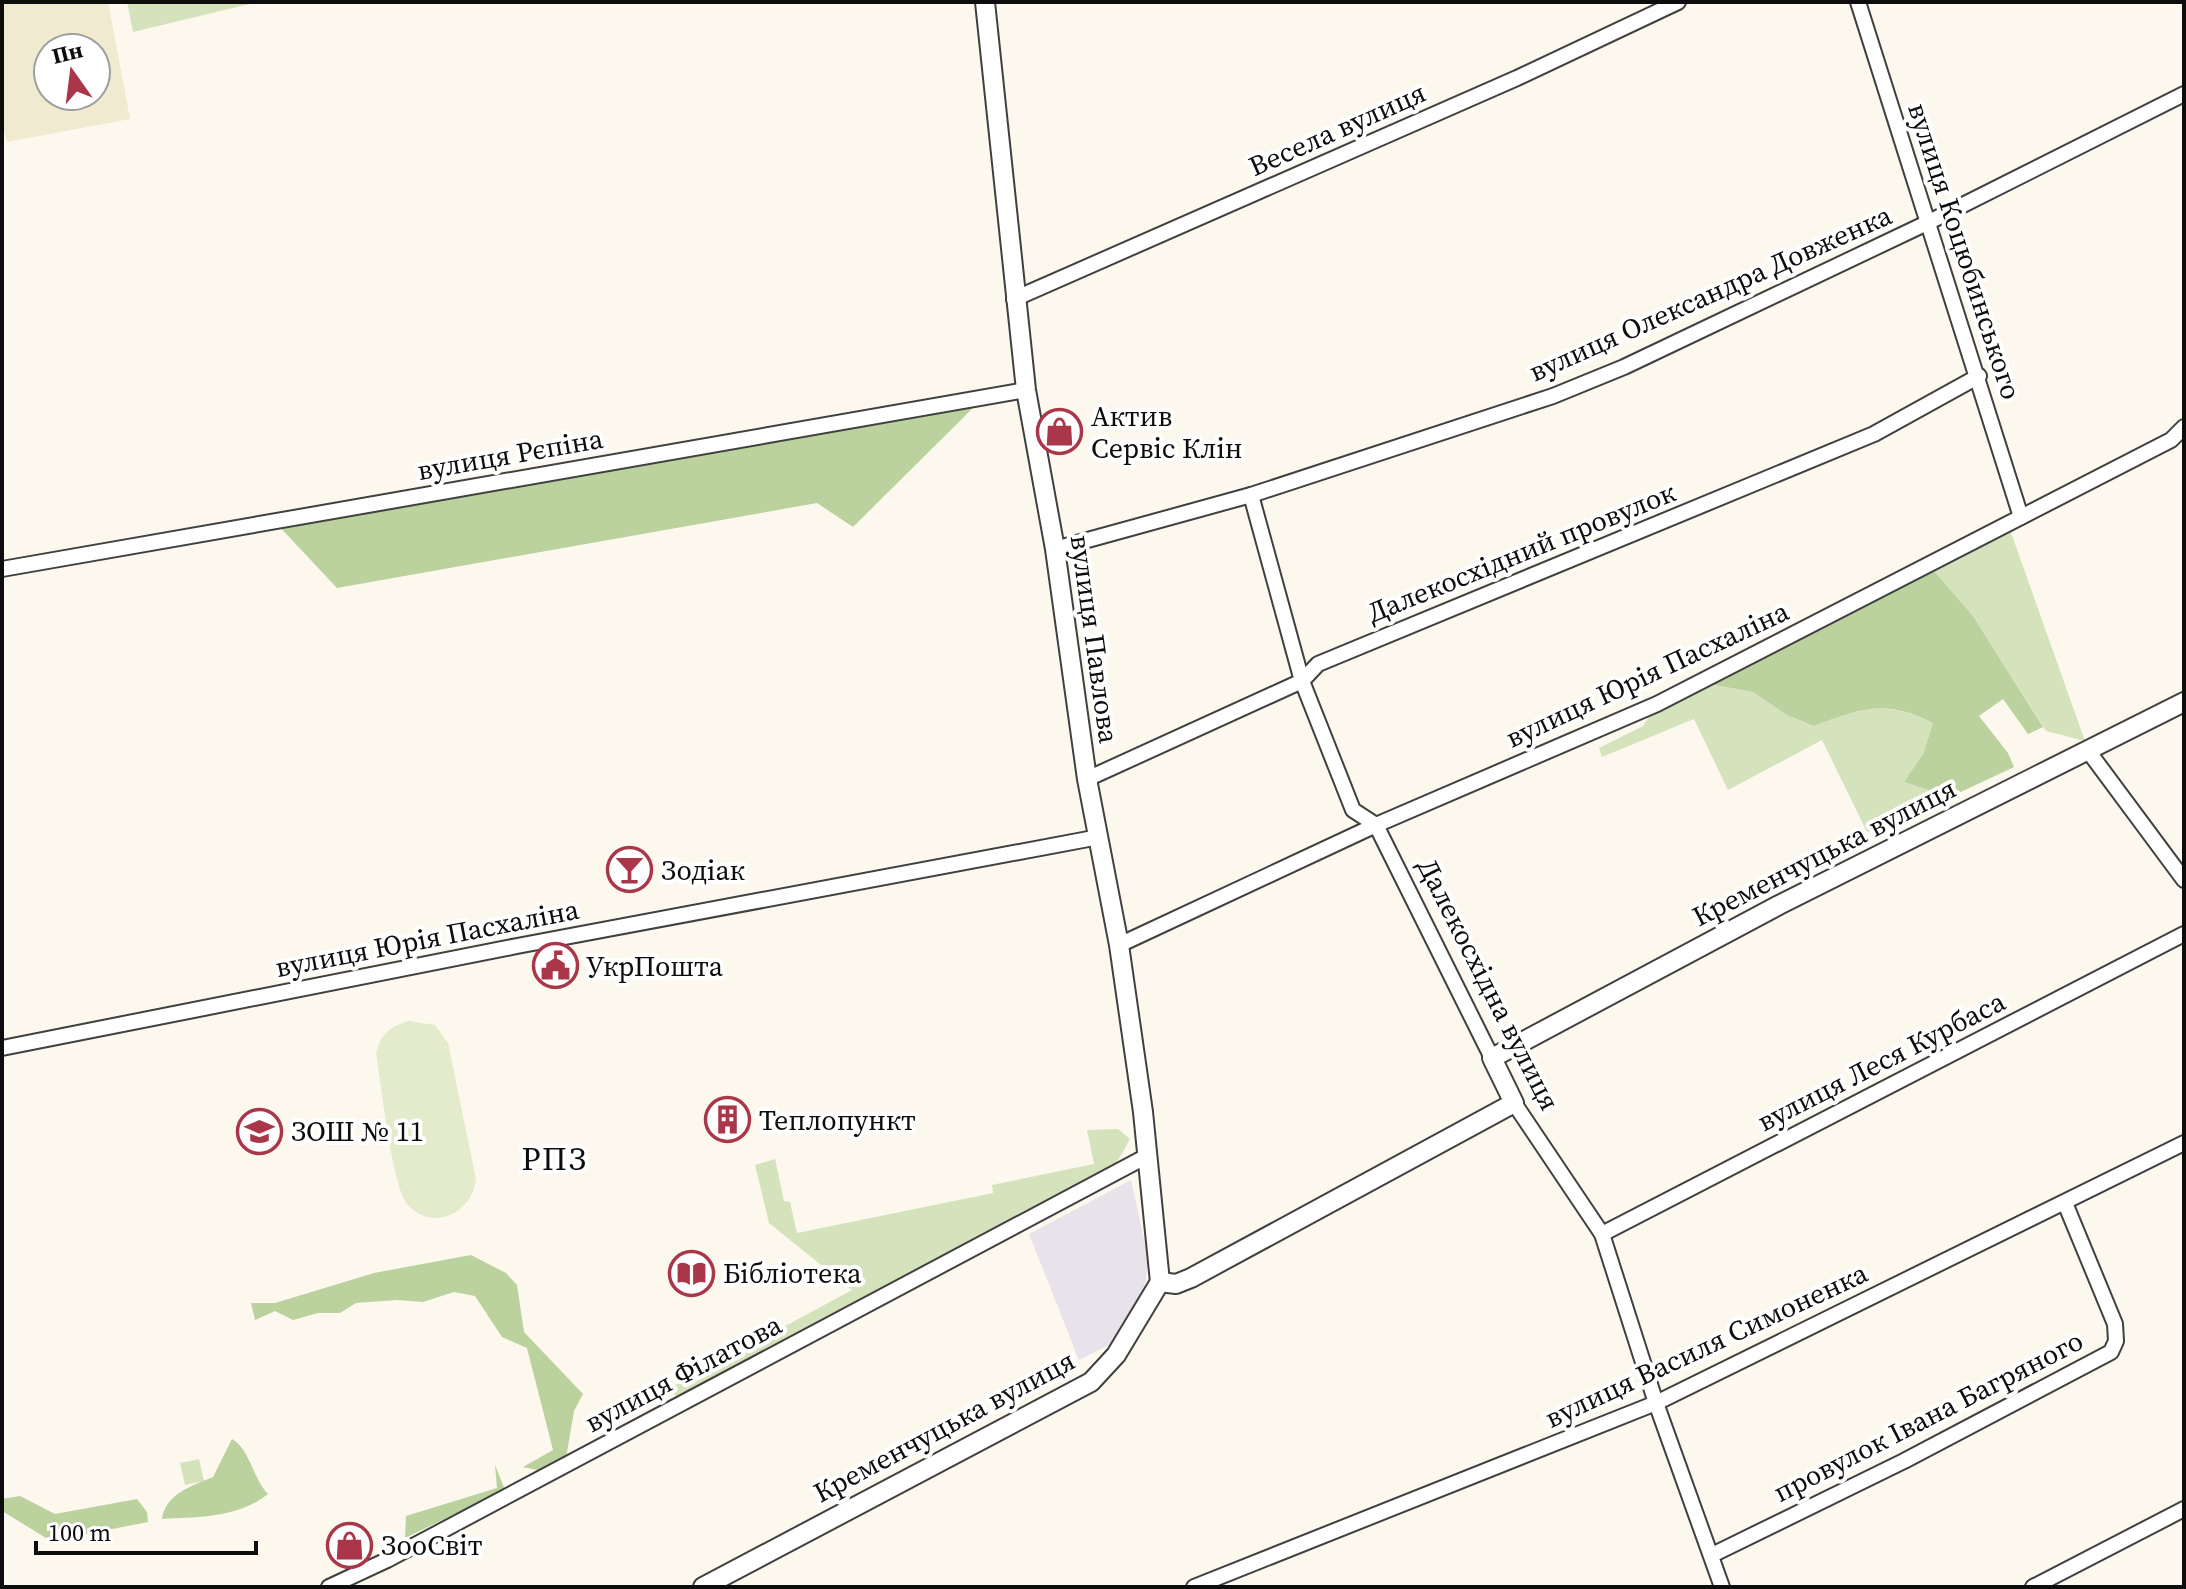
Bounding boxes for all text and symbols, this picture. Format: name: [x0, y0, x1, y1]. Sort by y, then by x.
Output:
north arrow: [32, 32, 112, 112]
text: Пн: [49, 34, 86, 71]
street label: Весела вулиця: [1242, 73, 1432, 185]
street label: вулиця Коцюбинського: [1899, 98, 2031, 404]
street label: вулиця Олександра Довженка: [1523, 195, 1898, 390]
place label: Актив Сервiс Клiн: [1091, 397, 1243, 467]
shop icon: Актив Сервiс Клiн: [1036, 408, 1084, 456]
street label: вулиця Рєпіна: [414, 419, 607, 489]
street label: Далекосхідний провулок: [1361, 472, 1681, 631]
street label: вулиця Павлова: [1062, 532, 1129, 746]
street label: вулиця Юрія Пасхаліна: [1499, 591, 1796, 756]
street label: Кременчуцька вулиця: [1686, 769, 1962, 935]
bar icon: Зодіак: [606, 846, 654, 894]
place label: Зодіак: [661, 851, 746, 889]
street label: Далекосхідна вулиця: [1409, 851, 1569, 1117]
street label: вулиця Юрія Пасхаліна: [272, 890, 583, 986]
public building icon: УкрПошта: [531, 942, 579, 990]
place label: УкрПошта: [586, 947, 724, 985]
street label: вулиця Леся Курбаса: [1751, 982, 2012, 1140]
building icon: Теплопункт: [704, 1096, 752, 1144]
place label: Теплопункт: [759, 1101, 916, 1139]
school or university icon: ЗОШ № 11: [236, 1107, 284, 1155]
place label: ЗОШ № 11: [291, 1112, 424, 1150]
district label: РПЗ: [522, 1137, 588, 1181]
library icon: Бібліотека: [668, 1249, 716, 1297]
street label: вулиця Василя Симоненка: [1539, 1253, 1874, 1437]
place label: Бібліотека: [723, 1254, 862, 1292]
street label: вулиця Філатова: [578, 1305, 789, 1441]
street label: провулок Івана Багряного: [1767, 1321, 2089, 1511]
street label: Кременчуцька вулиця: [807, 1341, 1081, 1511]
scale bar: [36, 1505, 256, 1555]
text: 100 m: [48, 1516, 111, 1549]
shop icon: ЗооСвiт: [326, 1521, 374, 1569]
place label: ЗооСвiт: [381, 1526, 483, 1564]

